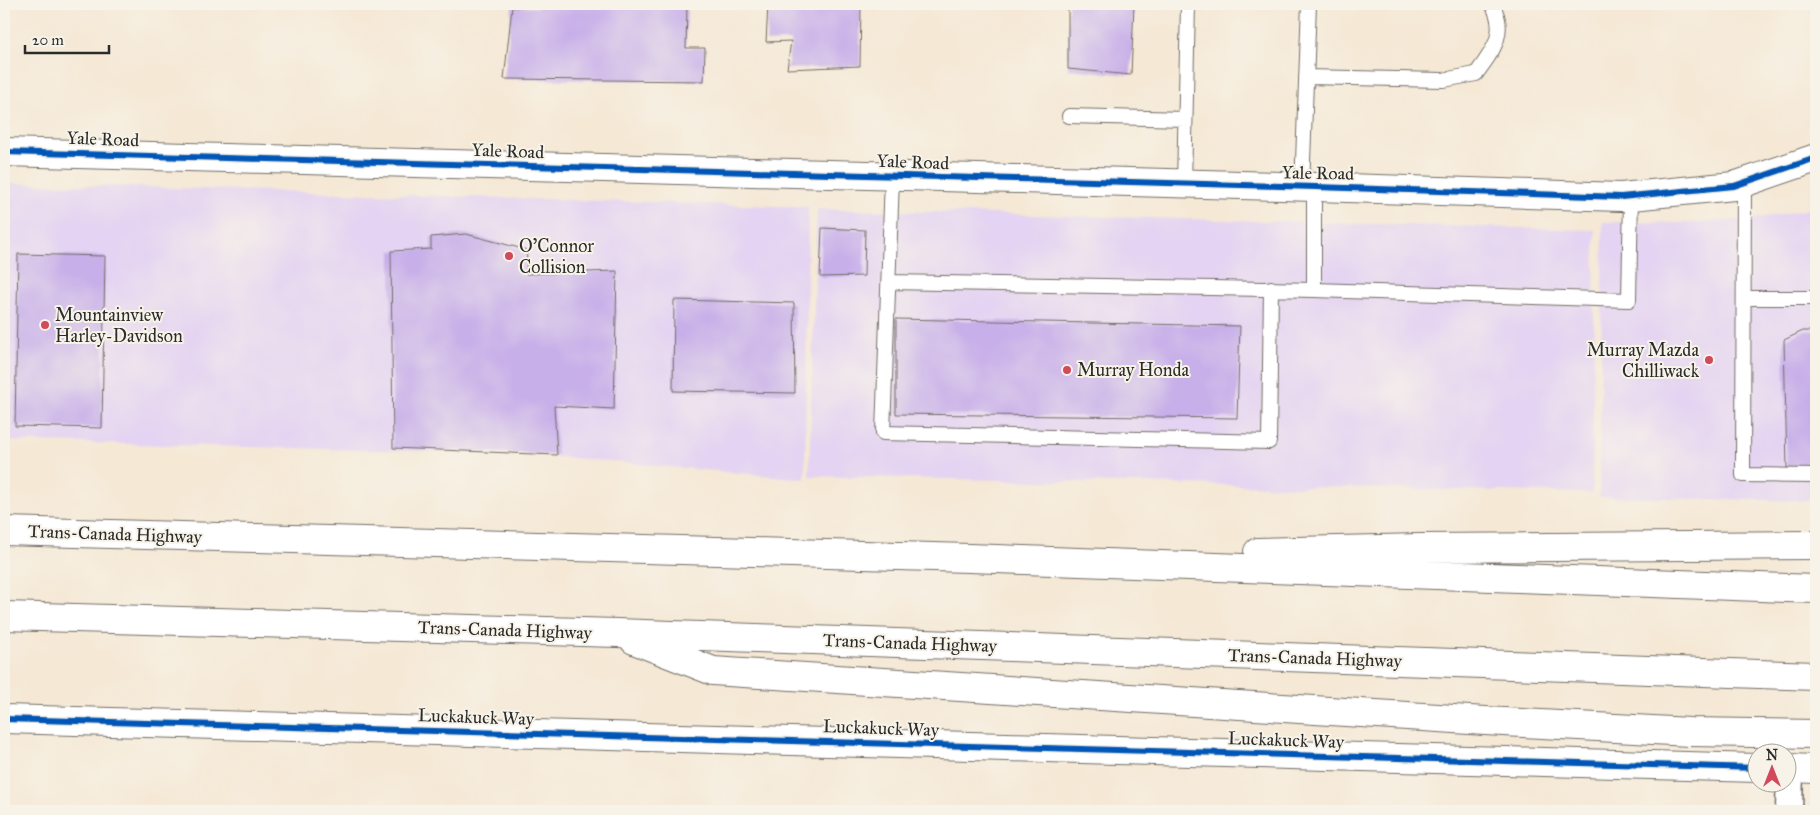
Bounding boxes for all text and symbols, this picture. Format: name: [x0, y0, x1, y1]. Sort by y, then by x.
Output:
scale bar: [25, 22, 109, 54]
text: 20 m: [32, 31, 64, 49]
street label: Yale Road: [66, 127, 140, 151]
street label: Yale Road: [471, 139, 545, 163]
street label: Yale Road: [876, 150, 950, 174]
street label: Yale Road: [1282, 161, 1354, 185]
place label: O'Connor Collision: [519, 235, 594, 278]
marker: O'Connor Collision: [503, 250, 515, 262]
place label: Mountainview Harley-Davidson: [55, 304, 183, 347]
marker: Mountainview Harley-Davidson: [39, 319, 51, 331]
place label: Murray Mazda Chilliwack: [1587, 339, 1700, 382]
marker: Murray Mazda Chilliwack: [1703, 354, 1715, 366]
place label: Murray Honda: [1077, 359, 1189, 381]
marker: Murray Honda: [1061, 364, 1073, 376]
street label: Trans-Canada Highway: [28, 520, 203, 549]
street label: Trans-Canada Highway: [418, 616, 593, 645]
street label: Trans-Canada Highway: [823, 629, 998, 658]
street label: Trans-Canada Highway: [1228, 644, 1403, 673]
street label: Luckakuck Way: [418, 704, 535, 730]
street label: Luckakuck Way: [823, 715, 940, 741]
street label: Luckakuck Way: [1228, 727, 1345, 753]
north arrow: [1748, 742, 1798, 792]
text: N: [1766, 747, 1778, 764]

